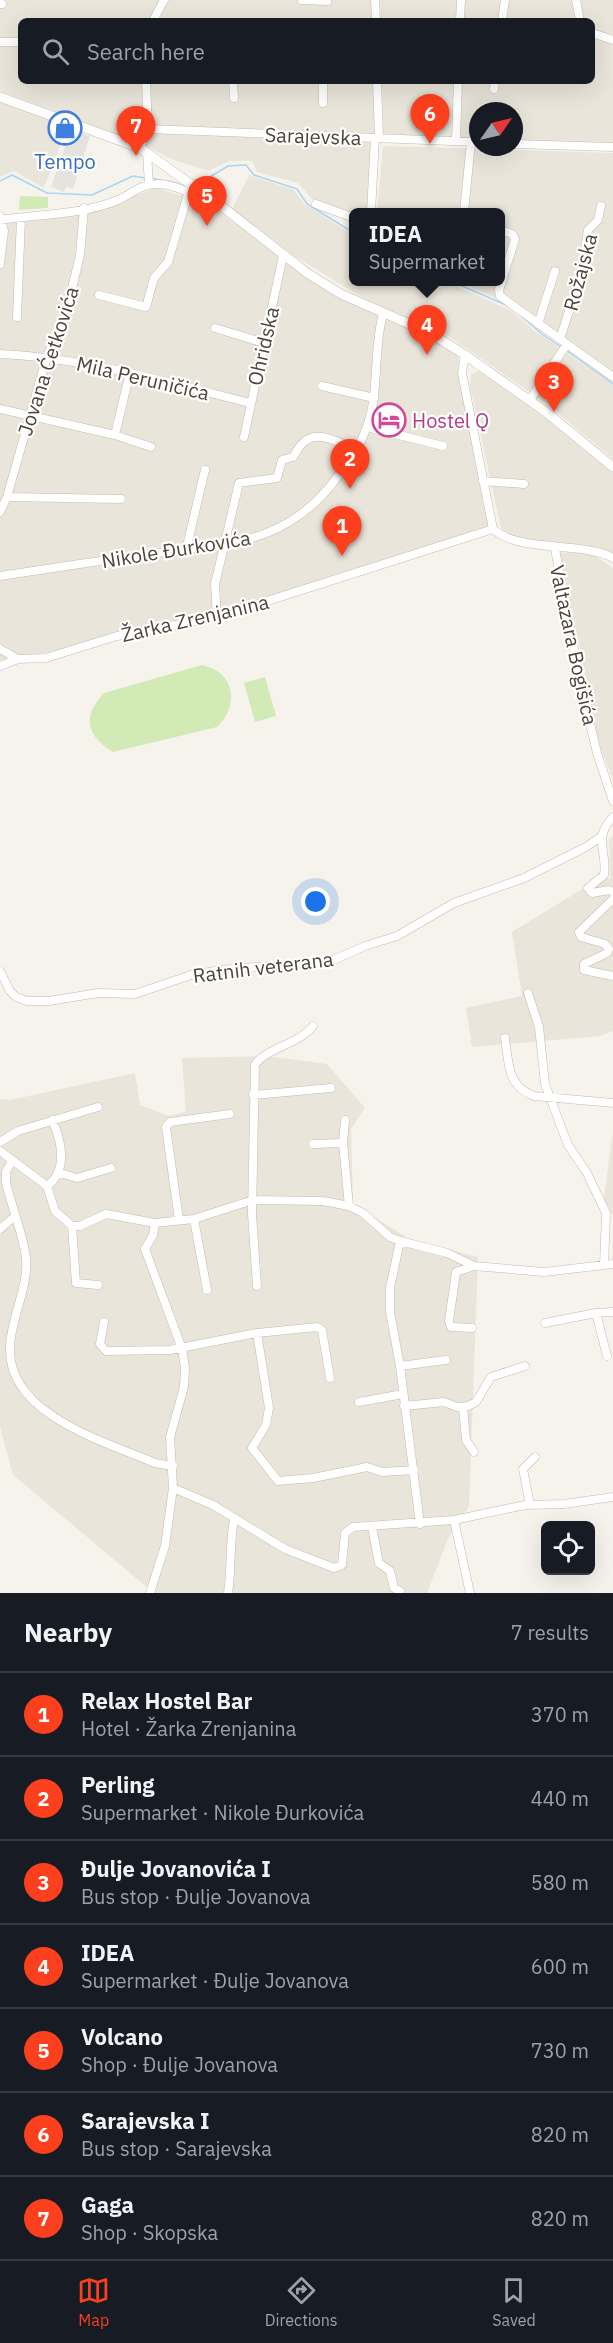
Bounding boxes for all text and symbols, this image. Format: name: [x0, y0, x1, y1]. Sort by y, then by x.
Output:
search box: [18, 18, 595, 84]
icon: search: [39, 35, 72, 68]
text: Search here: [87, 37, 205, 66]
pin: 6: [410, 94, 450, 144]
north arrow: [469, 102, 523, 156]
pin: 7: [116, 106, 156, 156]
shop icon: Tempo: [47, 110, 83, 146]
street label: Sarajevska: [264, 121, 362, 151]
place label: Tempo: [34, 148, 96, 175]
pin: 5: [188, 176, 226, 226]
popup: [349, 208, 505, 286]
text: IDEA: [369, 219, 422, 248]
street label: Rožajska: [557, 230, 603, 314]
text: Supermarket: [369, 248, 485, 275]
street label: Jovana Ćetkovića: [11, 283, 85, 439]
street label: Ohridska: [241, 304, 285, 388]
pin: 4: [408, 306, 446, 355]
street label: Mila Peruničića: [74, 350, 212, 406]
pin: 3: [534, 362, 574, 412]
hotel icon: Hostel Q: [371, 402, 407, 438]
place label: Hostel Q: [412, 407, 489, 434]
pin: 2: [330, 440, 370, 489]
pin: 1: [322, 506, 362, 556]
street label: Nikole Đurkovića: [99, 524, 253, 574]
street label: Valtazara Bogišića: [544, 562, 604, 728]
street label: Žarka Zrenjanina: [119, 588, 272, 648]
your location: [301, 887, 330, 916]
street label: Ratnih veterana: [191, 945, 335, 989]
map controls: [541, 1521, 595, 1575]
button: locate: [541, 1521, 595, 1575]
text: Nearby: [24, 1615, 112, 1649]
text: 7 results: [511, 1619, 589, 1646]
text: Relax Hostel Bar: [81, 1686, 252, 1715]
text: 1: [38, 1701, 50, 1728]
text: 370 m: [531, 1701, 589, 1728]
text: Hotel · Žarka Zrenjanina: [81, 1715, 296, 1742]
text: Perling: [81, 1770, 154, 1799]
text: 2: [38, 1785, 50, 1812]
text: 440 m: [531, 1785, 589, 1812]
text: Supermarket · Nikole Đurkovića: [81, 1799, 364, 1826]
text: Đulje Jovanovića I: [81, 1854, 271, 1883]
text: 3: [38, 1869, 50, 1896]
text: 580 m: [531, 1869, 589, 1896]
text: Bus stop · Đulje Jovanova: [81, 1883, 310, 1910]
text: IDEA: [81, 1938, 134, 1967]
text: 4: [38, 1953, 50, 1980]
text: 600 m: [531, 1953, 589, 1980]
text: Supermarket · Đulje Jovanova: [81, 1967, 349, 1994]
text: Volcano: [81, 2022, 163, 2051]
text: 5: [38, 2037, 50, 2064]
text: 730 m: [531, 2037, 589, 2064]
text: Shop · Đulje Jovanova: [81, 2051, 278, 2078]
text: Sarajevska I: [81, 2106, 210, 2135]
text: 6: [38, 2121, 50, 2148]
text: 820 m: [531, 2121, 589, 2148]
text: Bus stop · Sarajevska: [81, 2135, 272, 2162]
text: Gaga: [81, 2190, 134, 2219]
text: 7: [38, 2205, 50, 2232]
text: 820 m: [531, 2205, 589, 2232]
text: Shop · Skopska: [81, 2219, 218, 2246]
tab: Map: [77, 2274, 110, 2330]
tab: Directions: [265, 2274, 338, 2330]
tab: Saved: [492, 2274, 536, 2330]

